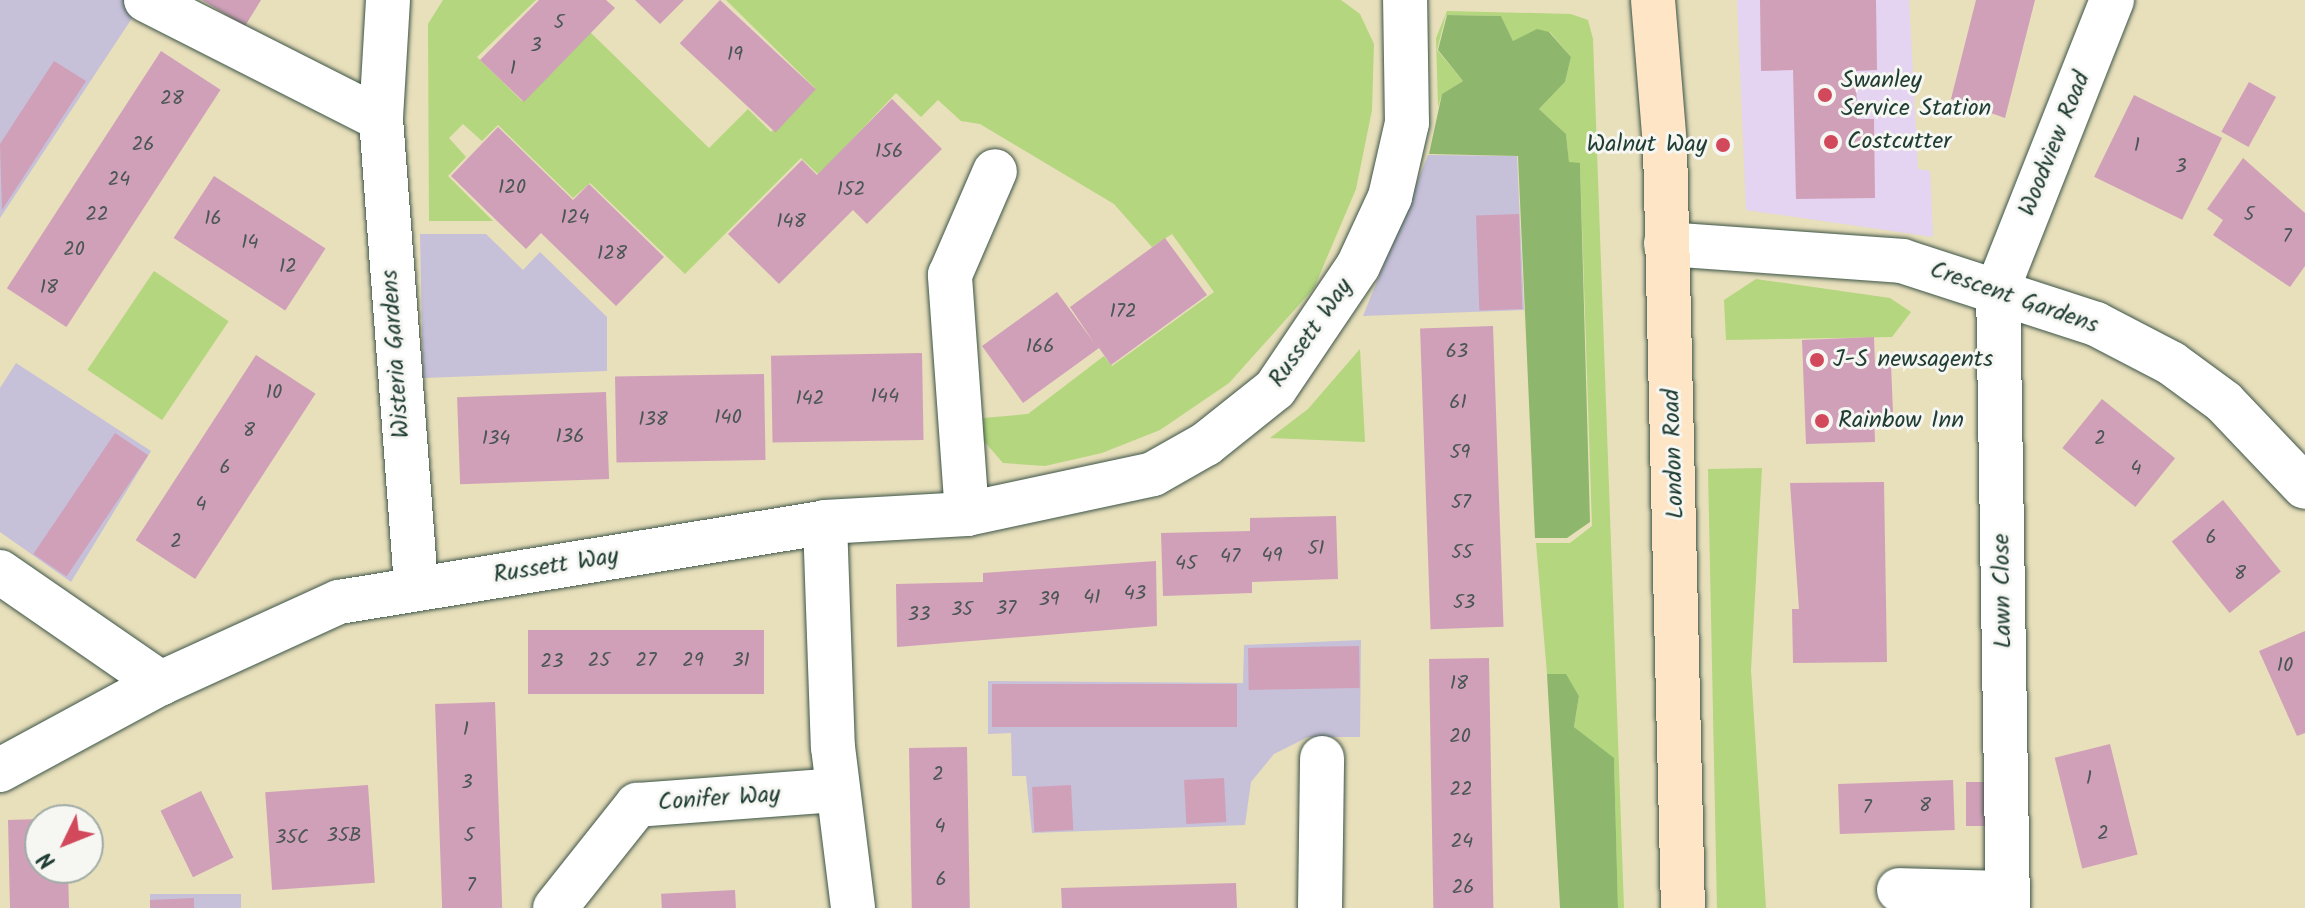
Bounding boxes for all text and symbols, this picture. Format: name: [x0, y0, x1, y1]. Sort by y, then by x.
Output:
house number: 5: [554, 11, 564, 35]
house number: 3: [530, 34, 542, 58]
house number: 19: [727, 43, 743, 67]
house number: 1: [510, 57, 516, 81]
place label: Swanley Service Station: [1841, 67, 1991, 123]
street label: Woodview Road: [2013, 68, 2097, 220]
marker: Swanley Service Station: [1816, 86, 1834, 104]
house number: 28: [160, 87, 184, 111]
place label: Costcutter: [1847, 128, 1951, 156]
place label: Walnut Way: [1587, 131, 1707, 159]
house number: 26: [132, 133, 154, 157]
marker: Costcutter: [1822, 133, 1840, 151]
house number: 1: [2134, 134, 2140, 158]
marker: Walnut Way: [1714, 136, 1732, 154]
house number: 156: [875, 140, 903, 164]
house number: 3: [2175, 155, 2187, 179]
house number: 24: [108, 168, 130, 192]
house number: 120: [498, 176, 526, 200]
house number: 152: [837, 178, 865, 202]
house number: 22: [85, 203, 109, 227]
house number: 5: [2244, 203, 2254, 227]
house number: 124: [561, 206, 589, 230]
house number: 16: [204, 207, 222, 231]
house number: 148: [776, 210, 806, 234]
house number: 7: [2282, 225, 2292, 249]
house number: 14: [241, 231, 259, 255]
house number: 20: [63, 238, 85, 262]
house number: 128: [597, 242, 627, 266]
house number: 12: [279, 255, 297, 279]
street label: Crescent Gardens: [1926, 256, 2102, 340]
street label: Wisteria Gardens: [376, 269, 416, 439]
street label: Russett Way: [1263, 273, 1359, 393]
house number: 18: [40, 276, 58, 300]
house number: 172: [1109, 300, 1137, 324]
house number: 166: [1026, 335, 1054, 359]
house number: 63: [1446, 340, 1468, 364]
place label: J-S newsagents: [1833, 346, 1993, 374]
marker: J-S newsagents: [1808, 351, 1826, 369]
house number: 10: [266, 381, 282, 405]
house number: 144: [871, 385, 899, 409]
house number: 142: [796, 387, 824, 411]
street label: London Road: [1657, 388, 1691, 520]
house number: 61: [1449, 391, 1467, 415]
house number: 140: [714, 406, 742, 430]
place label: Rainbow Inn: [1838, 407, 1964, 435]
house number: 138: [638, 408, 668, 432]
marker: Rainbow Inn: [1813, 412, 1831, 430]
house number: 8: [243, 419, 255, 443]
house number: 136: [556, 425, 584, 449]
house number: 134: [482, 427, 510, 451]
house number: 2: [2094, 427, 2106, 451]
house number: 59: [1450, 441, 1470, 465]
house number: 6: [219, 456, 231, 480]
house number: 4: [2130, 457, 2142, 481]
house number: 57: [1451, 491, 1471, 515]
house number: 4: [195, 493, 207, 517]
house number: 6: [2205, 526, 2217, 550]
house number: 2: [170, 530, 182, 554]
street label: Lawn Close: [1988, 533, 2018, 649]
house number: 51: [1307, 537, 1325, 561]
house number: 55: [1451, 541, 1473, 565]
street label: Russett Way: [491, 542, 621, 590]
house number: 49: [1262, 544, 1282, 568]
house number: 47: [1220, 545, 1240, 569]
house number: 45: [1175, 552, 1197, 576]
house number: 8: [2234, 562, 2246, 586]
house number: 43: [1124, 582, 1146, 606]
house number: 41: [1083, 586, 1101, 610]
house number: 39: [1038, 588, 1060, 612]
house number: 53: [1453, 591, 1475, 615]
house number: 37: [996, 597, 1016, 621]
house number: 35: [951, 598, 973, 622]
house number: 33: [908, 603, 930, 627]
house number: 25: [588, 649, 610, 673]
house number: 27: [636, 649, 656, 673]
house number: 29: [682, 649, 704, 673]
house number: 31: [732, 649, 750, 673]
house number: 23: [540, 650, 564, 674]
house number: 10: [2277, 654, 2293, 678]
house number: 18: [1450, 672, 1468, 696]
house number: 1: [463, 718, 469, 742]
house number: 20: [1449, 725, 1471, 749]
house number: 2: [932, 763, 944, 787]
house number: 1: [2086, 767, 2092, 791]
house number: 3: [461, 771, 473, 795]
house number: 22: [1449, 778, 1473, 802]
street label: Conifer Way: [657, 780, 781, 818]
house number: 8: [1919, 794, 1931, 818]
house number: 7: [1862, 796, 1872, 820]
north arrow: [24, 804, 104, 884]
house number: 4: [934, 815, 946, 839]
house number: 2: [2097, 822, 2109, 846]
house number: 35B: [327, 824, 361, 848]
house number: 5: [464, 824, 474, 848]
house number: 35C: [275, 826, 309, 850]
house number: 24: [1451, 830, 1473, 854]
text: N: [30, 842, 65, 876]
house number: 6: [935, 868, 947, 892]
house number: 7: [466, 874, 476, 898]
house number: 26: [1452, 876, 1474, 900]

